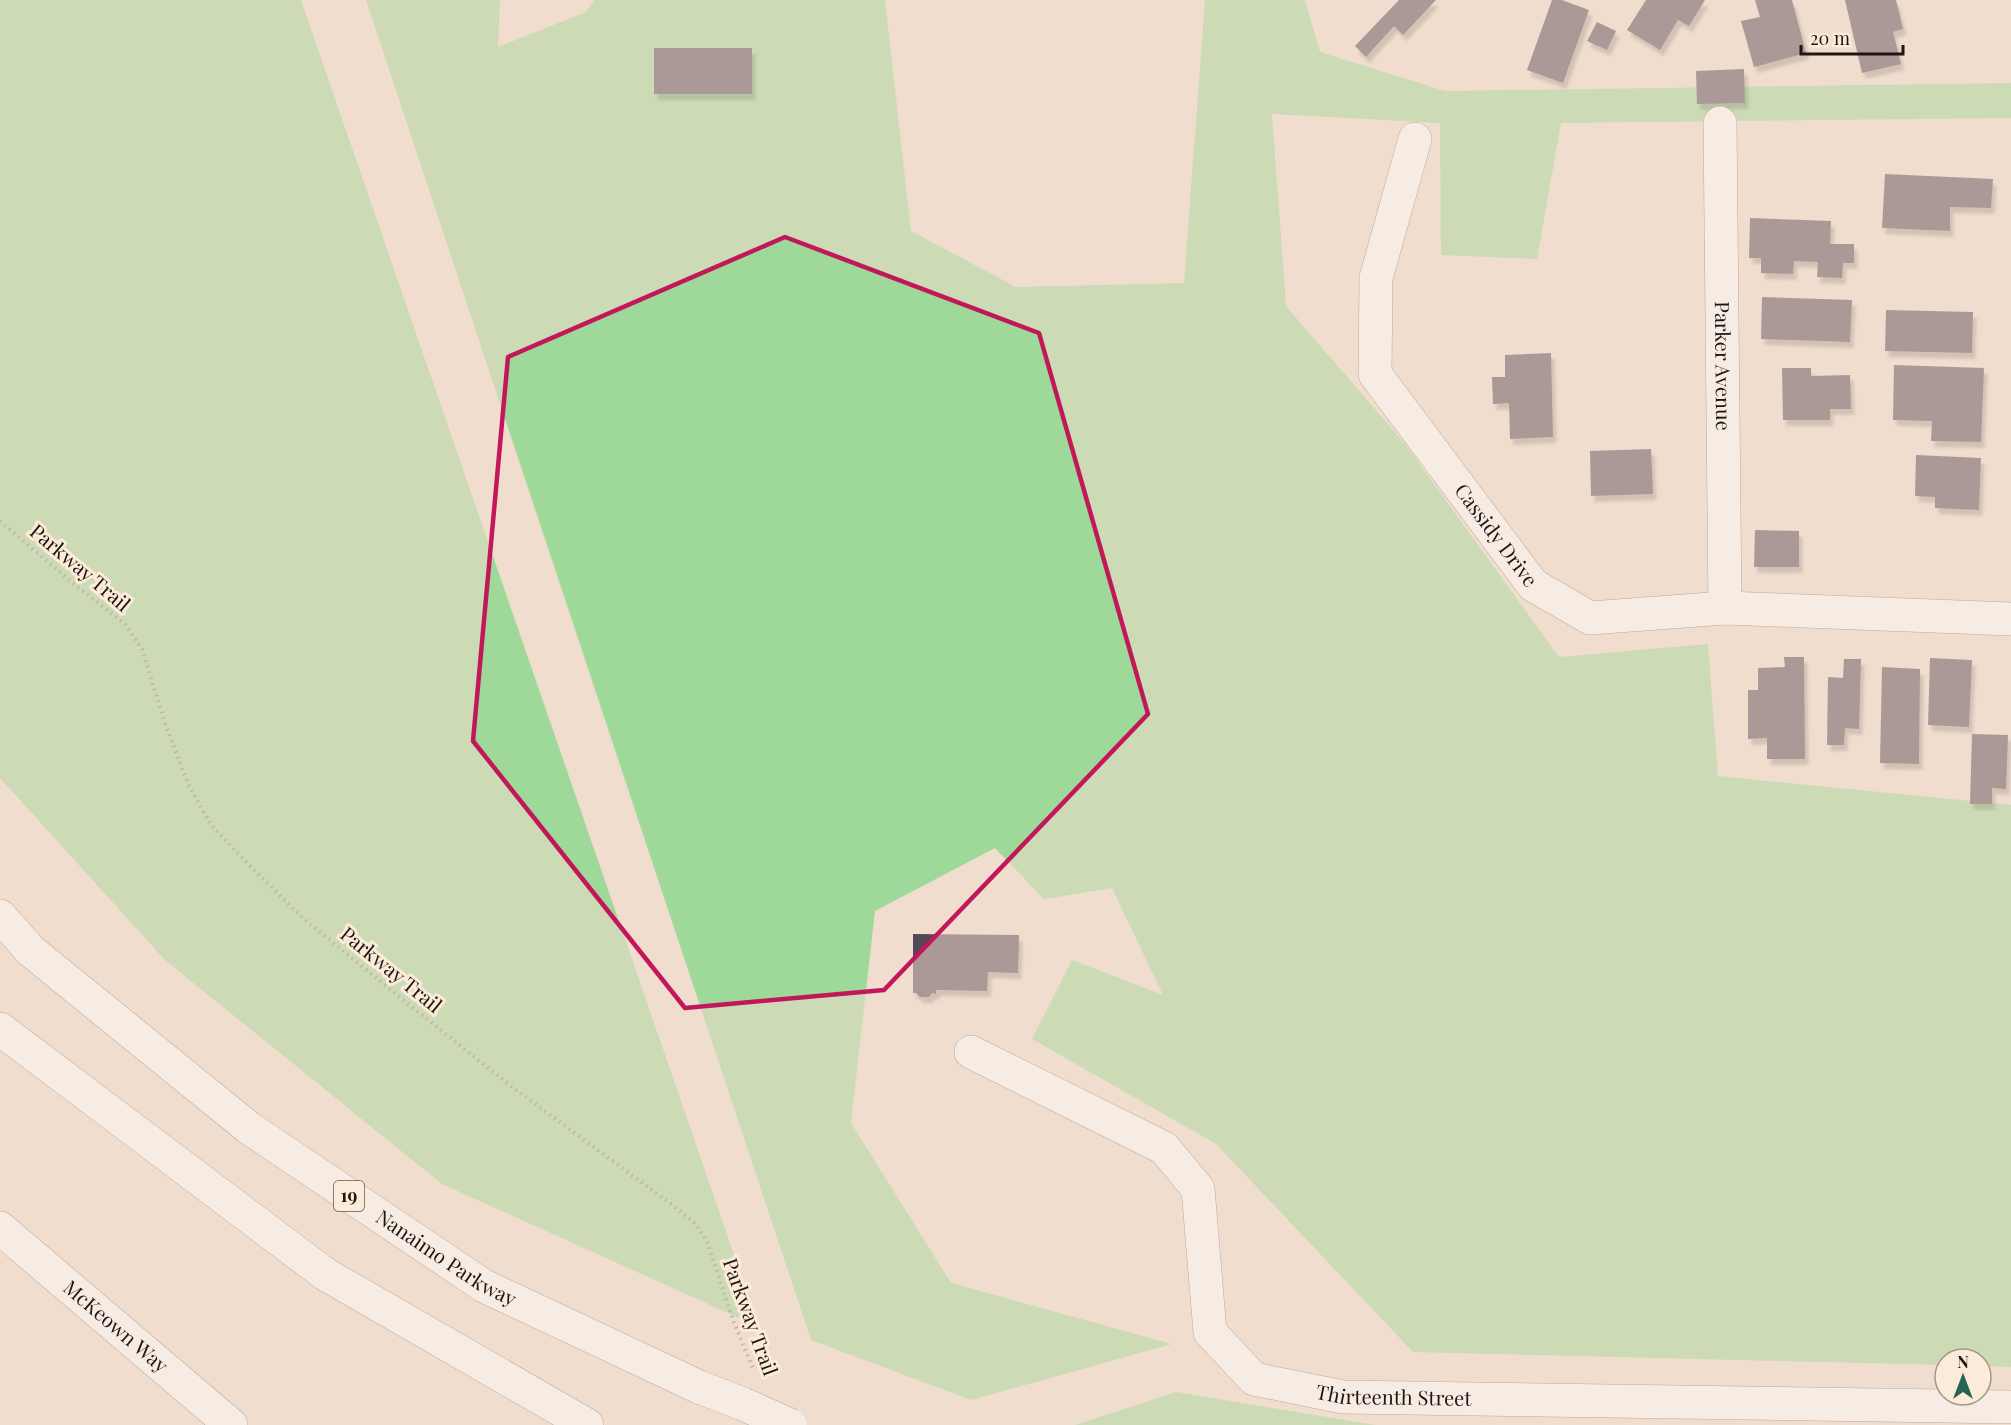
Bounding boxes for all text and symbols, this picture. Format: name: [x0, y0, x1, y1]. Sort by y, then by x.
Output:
scale bar: [1801, 18, 1903, 56]
text: 20 m: [1810, 26, 1850, 50]
street label: Parker Avenue: [1710, 301, 1738, 431]
street label: Cassidy Drive: [1449, 477, 1545, 592]
street label: Parkway Trail: [25, 517, 137, 617]
street label: Parkway Trail: [336, 920, 448, 1018]
road number: 19: [334, 1181, 364, 1211]
street label: Nanaimo Parkway: [372, 1202, 521, 1311]
street label: Parkway Trail: [718, 1254, 785, 1379]
street label: McKeown Way: [59, 1273, 175, 1378]
north arrow: [1933, 1347, 1993, 1407]
text: N: [1957, 1351, 1969, 1372]
street label: Thirteenth Street: [1314, 1377, 1472, 1411]

